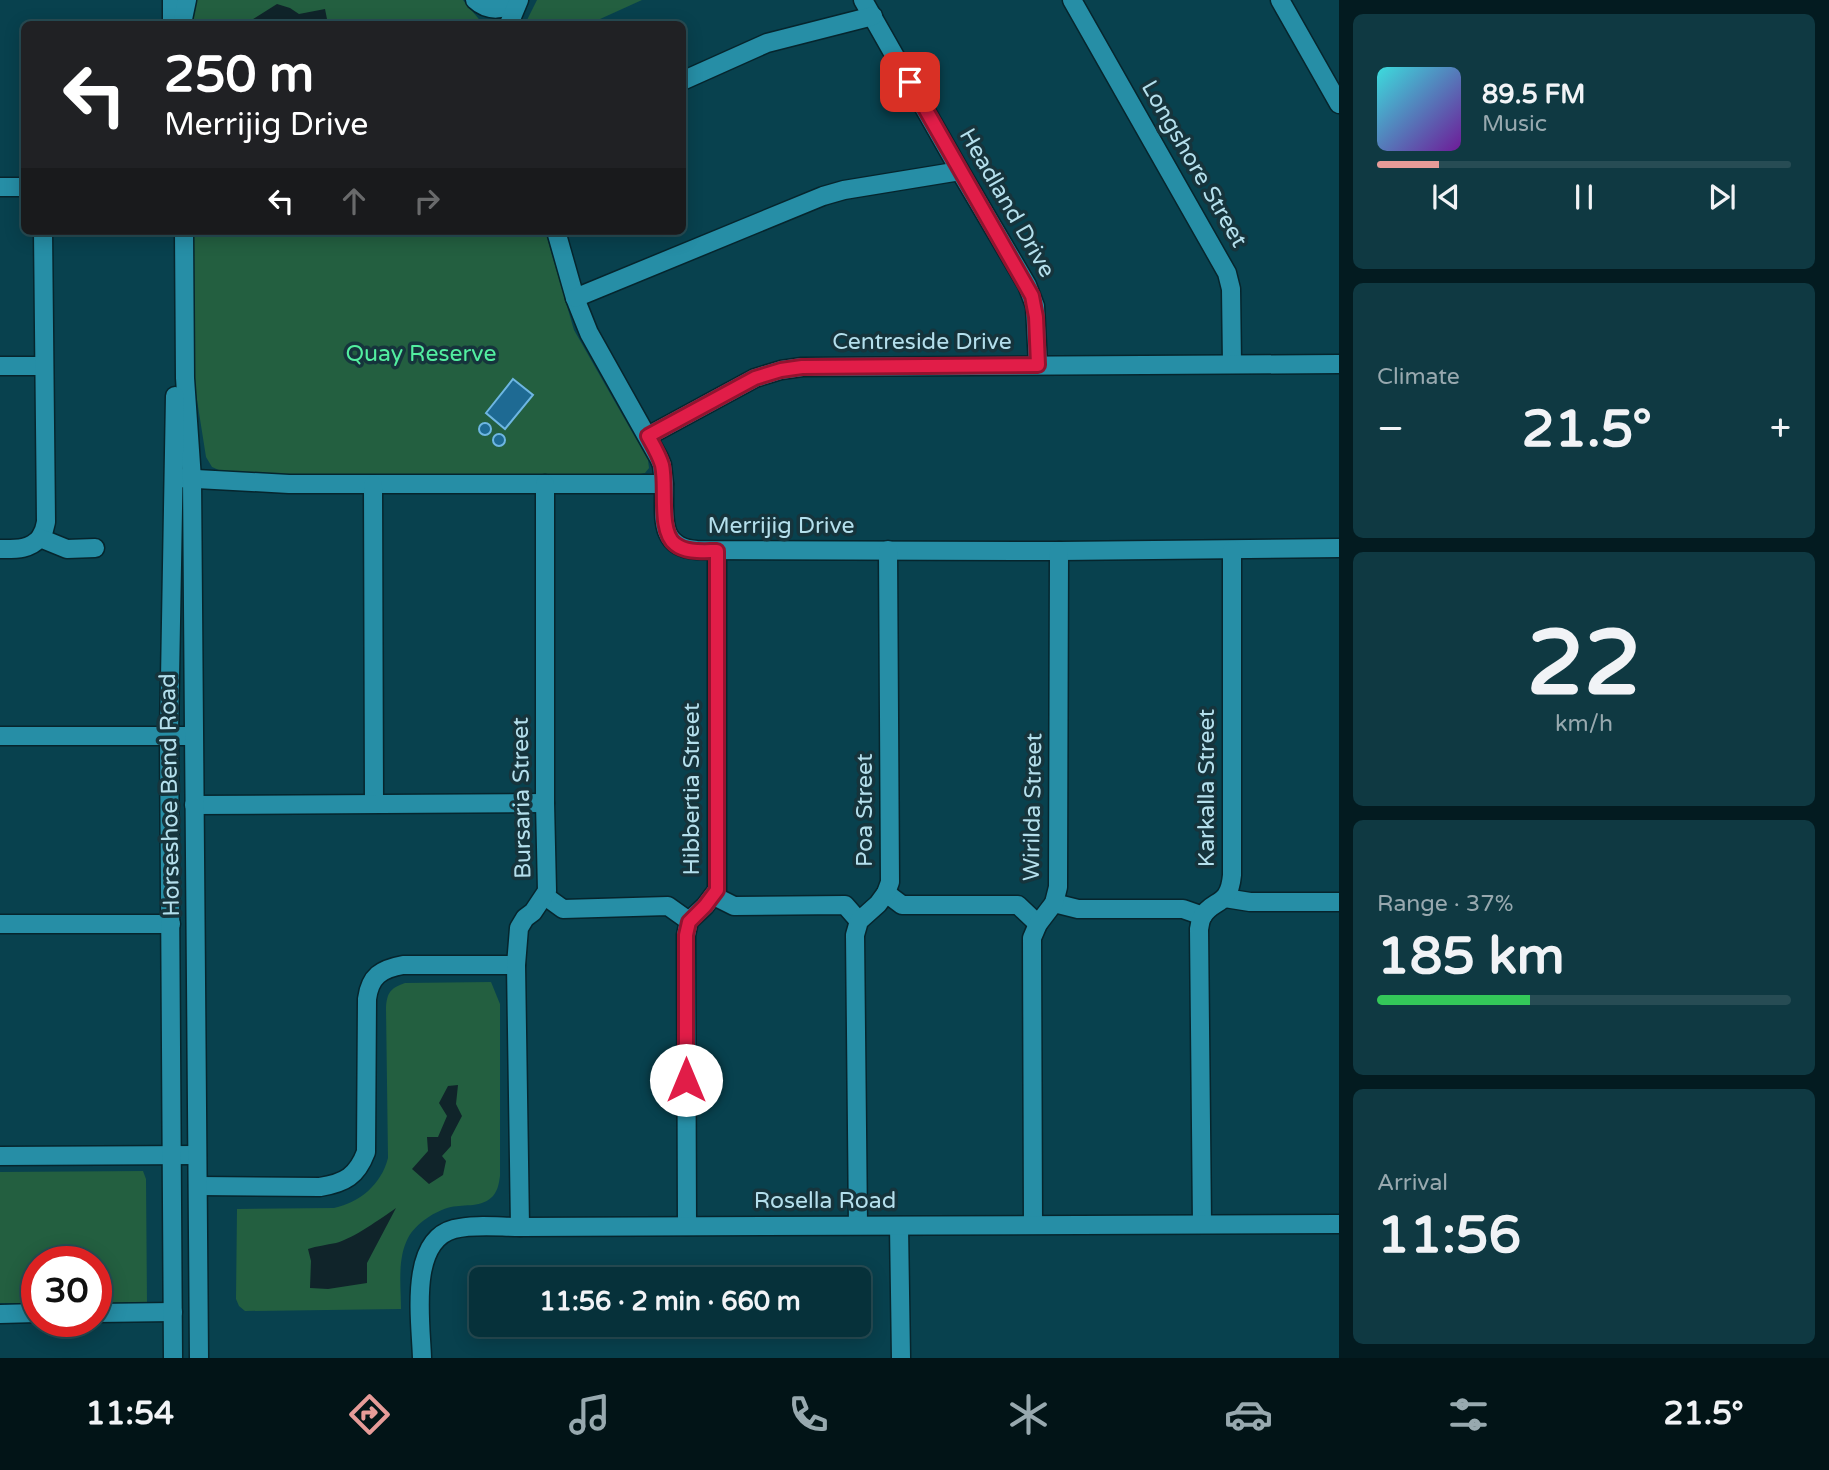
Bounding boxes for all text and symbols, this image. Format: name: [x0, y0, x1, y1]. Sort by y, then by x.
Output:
text: 250 m: [164, 46, 314, 105]
icon: left: [49, 49, 140, 140]
pin: [880, 52, 940, 112]
icon: arrive: [891, 63, 929, 101]
street label: Longshore Street: [1135, 76, 1253, 253]
text: 89.5 FM: [1482, 79, 1585, 110]
text: Merrijig Drive: [164, 106, 368, 144]
text: Music: [1482, 110, 1547, 138]
street label: Headland Drive: [953, 124, 1061, 282]
icon: previous: [1427, 178, 1465, 216]
icon: pause: [1565, 178, 1603, 216]
icon: next: [1703, 178, 1741, 216]
icon: left: [262, 182, 300, 220]
icon: ahead: [335, 182, 373, 220]
icon: right: [408, 182, 446, 220]
street label: Centreside Drive: [832, 328, 1012, 356]
park label: Quay Reserve: [346, 340, 496, 368]
text: Climate: [1377, 363, 1460, 391]
text: 21.5°: [1522, 398, 1652, 461]
text: −: [1377, 406, 1404, 452]
text: +: [1770, 406, 1791, 452]
street label: Merrijig Drive: [708, 512, 854, 540]
text: 22: [1527, 609, 1641, 719]
street label: Horseshoe Bend Road: [154, 673, 186, 917]
street label: Hibbertia Street: [678, 702, 706, 875]
street label: Karkalla Street: [1193, 709, 1221, 867]
text: km/h: [1555, 710, 1613, 738]
street label: Bursaria Street: [507, 717, 537, 879]
street label: Wirilda Street: [1018, 732, 1048, 881]
street label: Poa Street: [851, 753, 879, 867]
text: Range · 37%: [1377, 890, 1513, 918]
text: 185 km: [1377, 925, 1565, 988]
position arrow: [649, 1043, 723, 1117]
text: Arrival: [1377, 1169, 1448, 1197]
street label: Rosella Road: [754, 1187, 896, 1215]
text: 11:56: [1377, 1204, 1521, 1267]
speed limit sign: 30: [21, 1246, 112, 1337]
text: 11:56 · 2 min · 660 m: [539, 1286, 801, 1317]
icon: directions: [345, 1390, 394, 1439]
icon: music: [565, 1390, 614, 1439]
icon: phone: [784, 1390, 833, 1439]
icon: climate: [1004, 1390, 1053, 1439]
icon: car: [1224, 1390, 1273, 1439]
icon: filters: [1444, 1390, 1493, 1439]
text: 11:54: [85, 1395, 174, 1433]
text: 21.5°: [1663, 1395, 1744, 1433]

